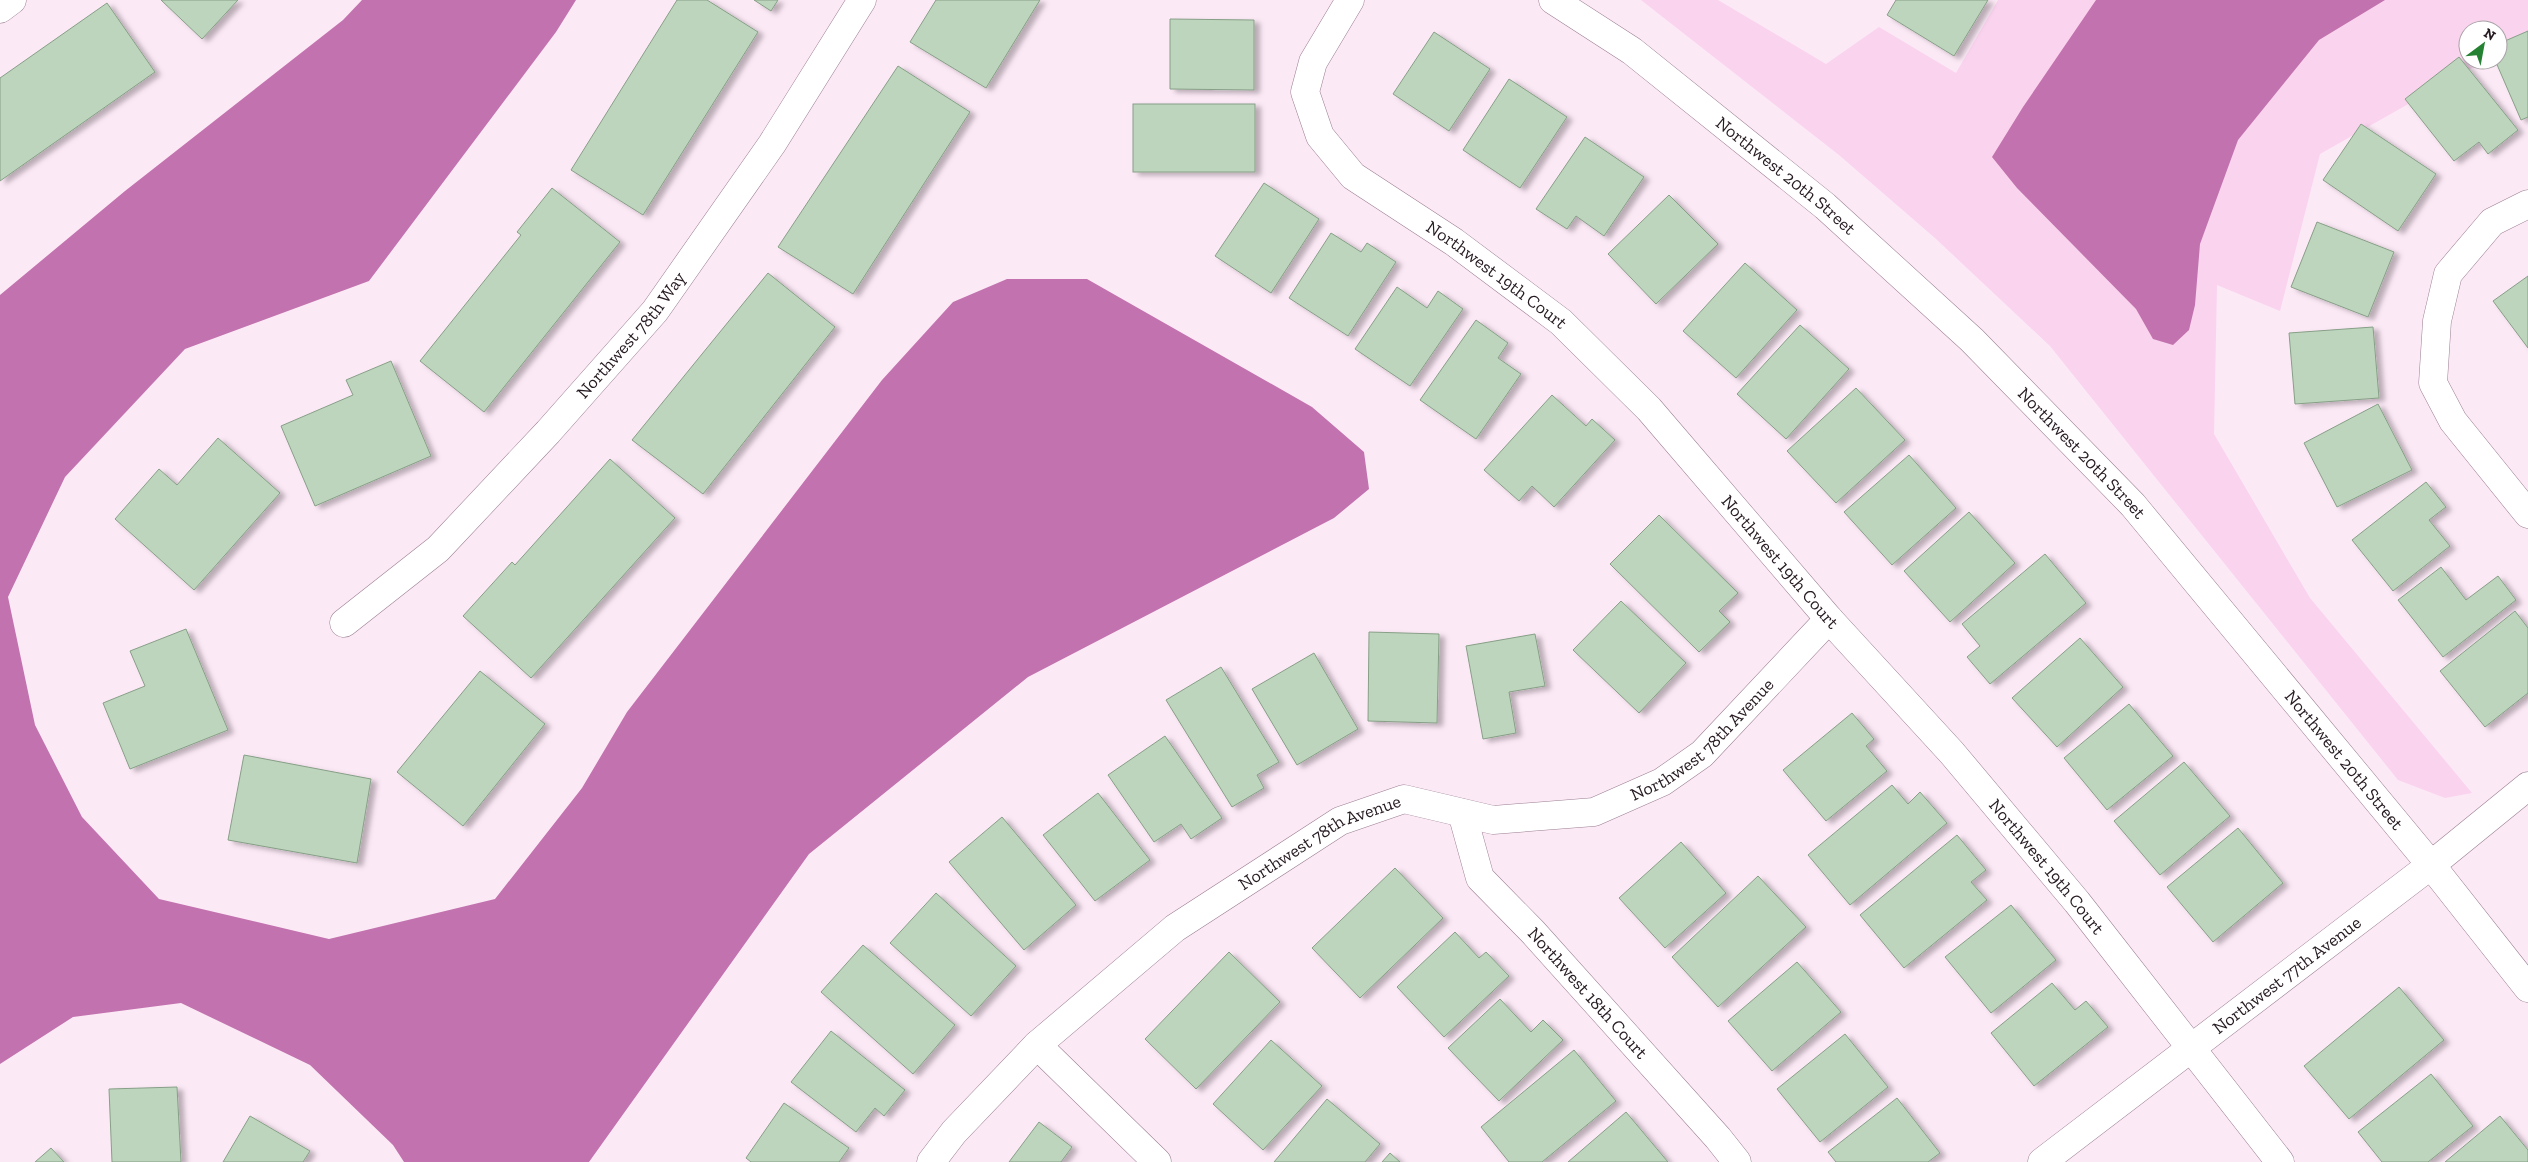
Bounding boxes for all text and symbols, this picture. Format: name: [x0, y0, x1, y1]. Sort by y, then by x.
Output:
north arrow: [2458, 20, 2508, 70]
text: N: [2481, 24, 2499, 45]
street label: Northwest 20th Street: [1711, 112, 1861, 240]
street label: Northwest 19th Court: [1422, 216, 1572, 333]
street label: Northwest 78th Way: [572, 267, 691, 403]
street label: Northwest 20th Street: [2013, 383, 2151, 523]
street label: Northwest 19th Court: [1717, 490, 1844, 634]
street label: Northwest 78th Avenue: [1627, 674, 1778, 806]
street label: Northwest 20th Street: [2280, 686, 2408, 835]
street label: Northwest 78th Avenue: [1234, 790, 1404, 895]
street label: Northwest 19th Court: [1984, 794, 2109, 939]
street label: Northwest 77th Avenue: [2208, 911, 2365, 1039]
street label: Northwest 18th Court: [1523, 923, 1653, 1064]

